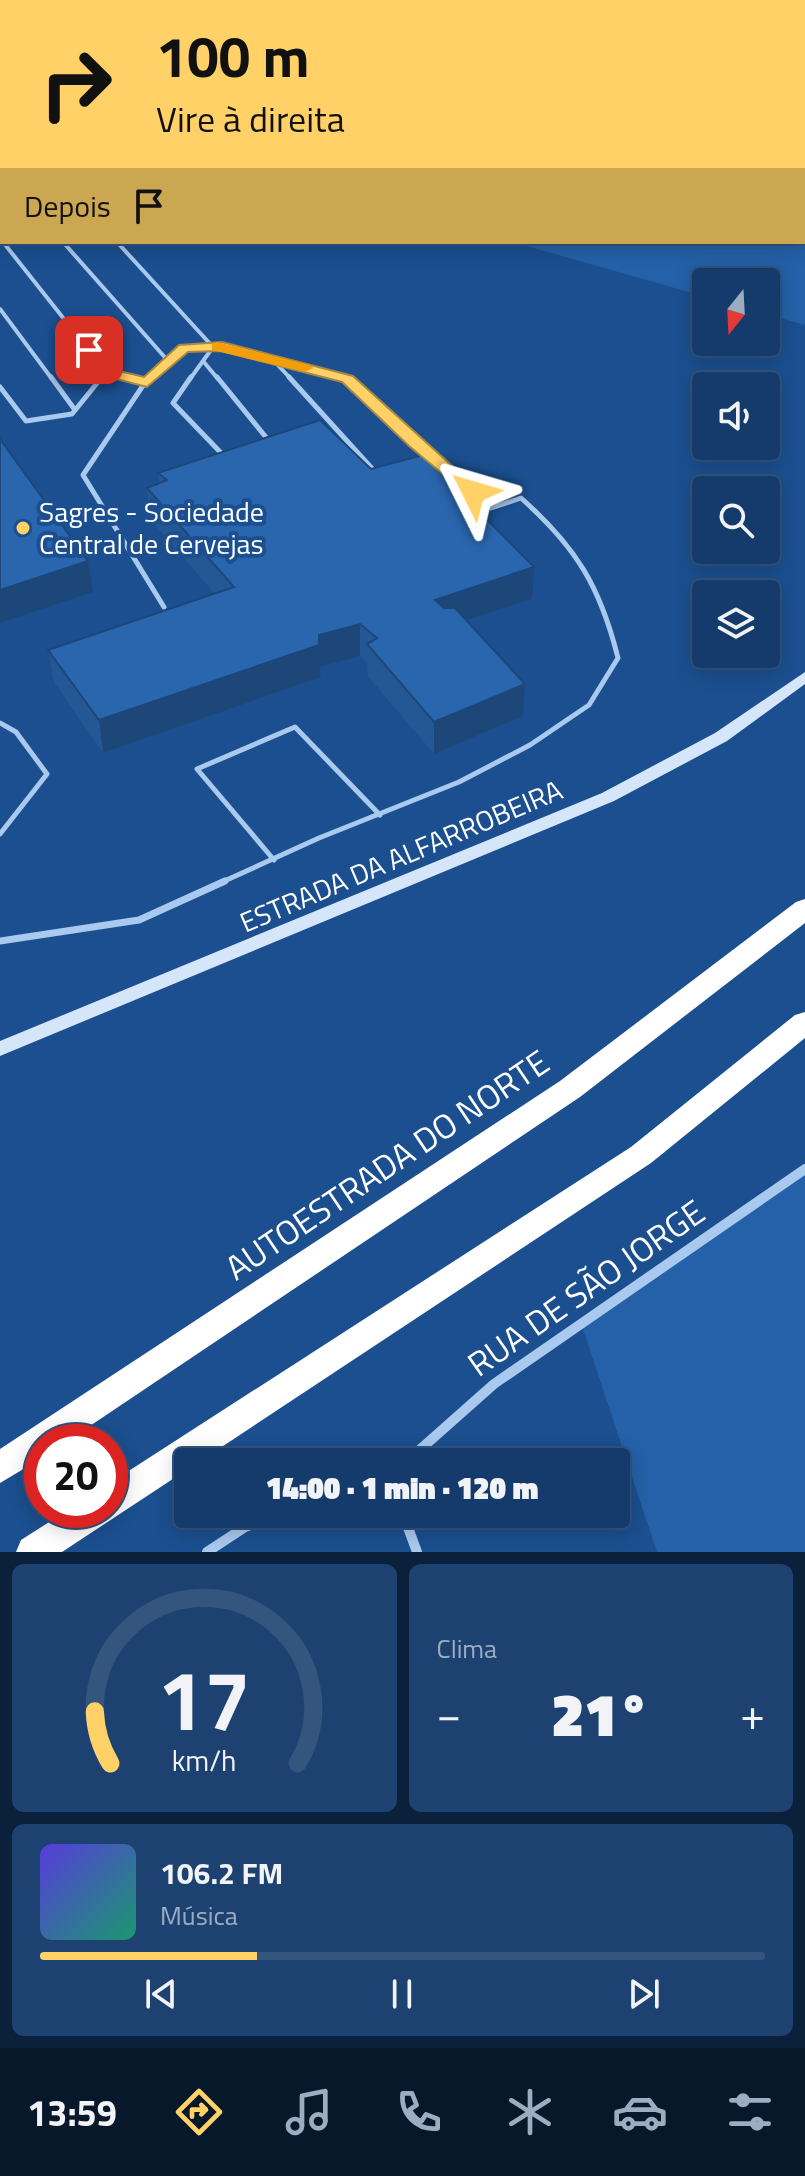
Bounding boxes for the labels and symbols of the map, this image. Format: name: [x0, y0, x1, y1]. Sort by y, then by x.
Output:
north arrow: [692, 268, 780, 356]
pin: [55, 316, 123, 384]
position arrow: [431, 450, 515, 534]
place label: Sagres - Sociedade Central de Cervejas: [39, 490, 264, 565]
marker: Sagres - Sociedade Central de Cervejas: [14, 519, 32, 537]
street label: ESTRADA DA ALFARROBEIRA: [233, 768, 569, 943]
street label: AUTOESTRADA DO NORTE: [214, 1036, 559, 1292]
street label: RUA DE SÃO JORGE: [456, 1186, 715, 1389]
speed limit sign: 20: [24, 1424, 128, 1528]

